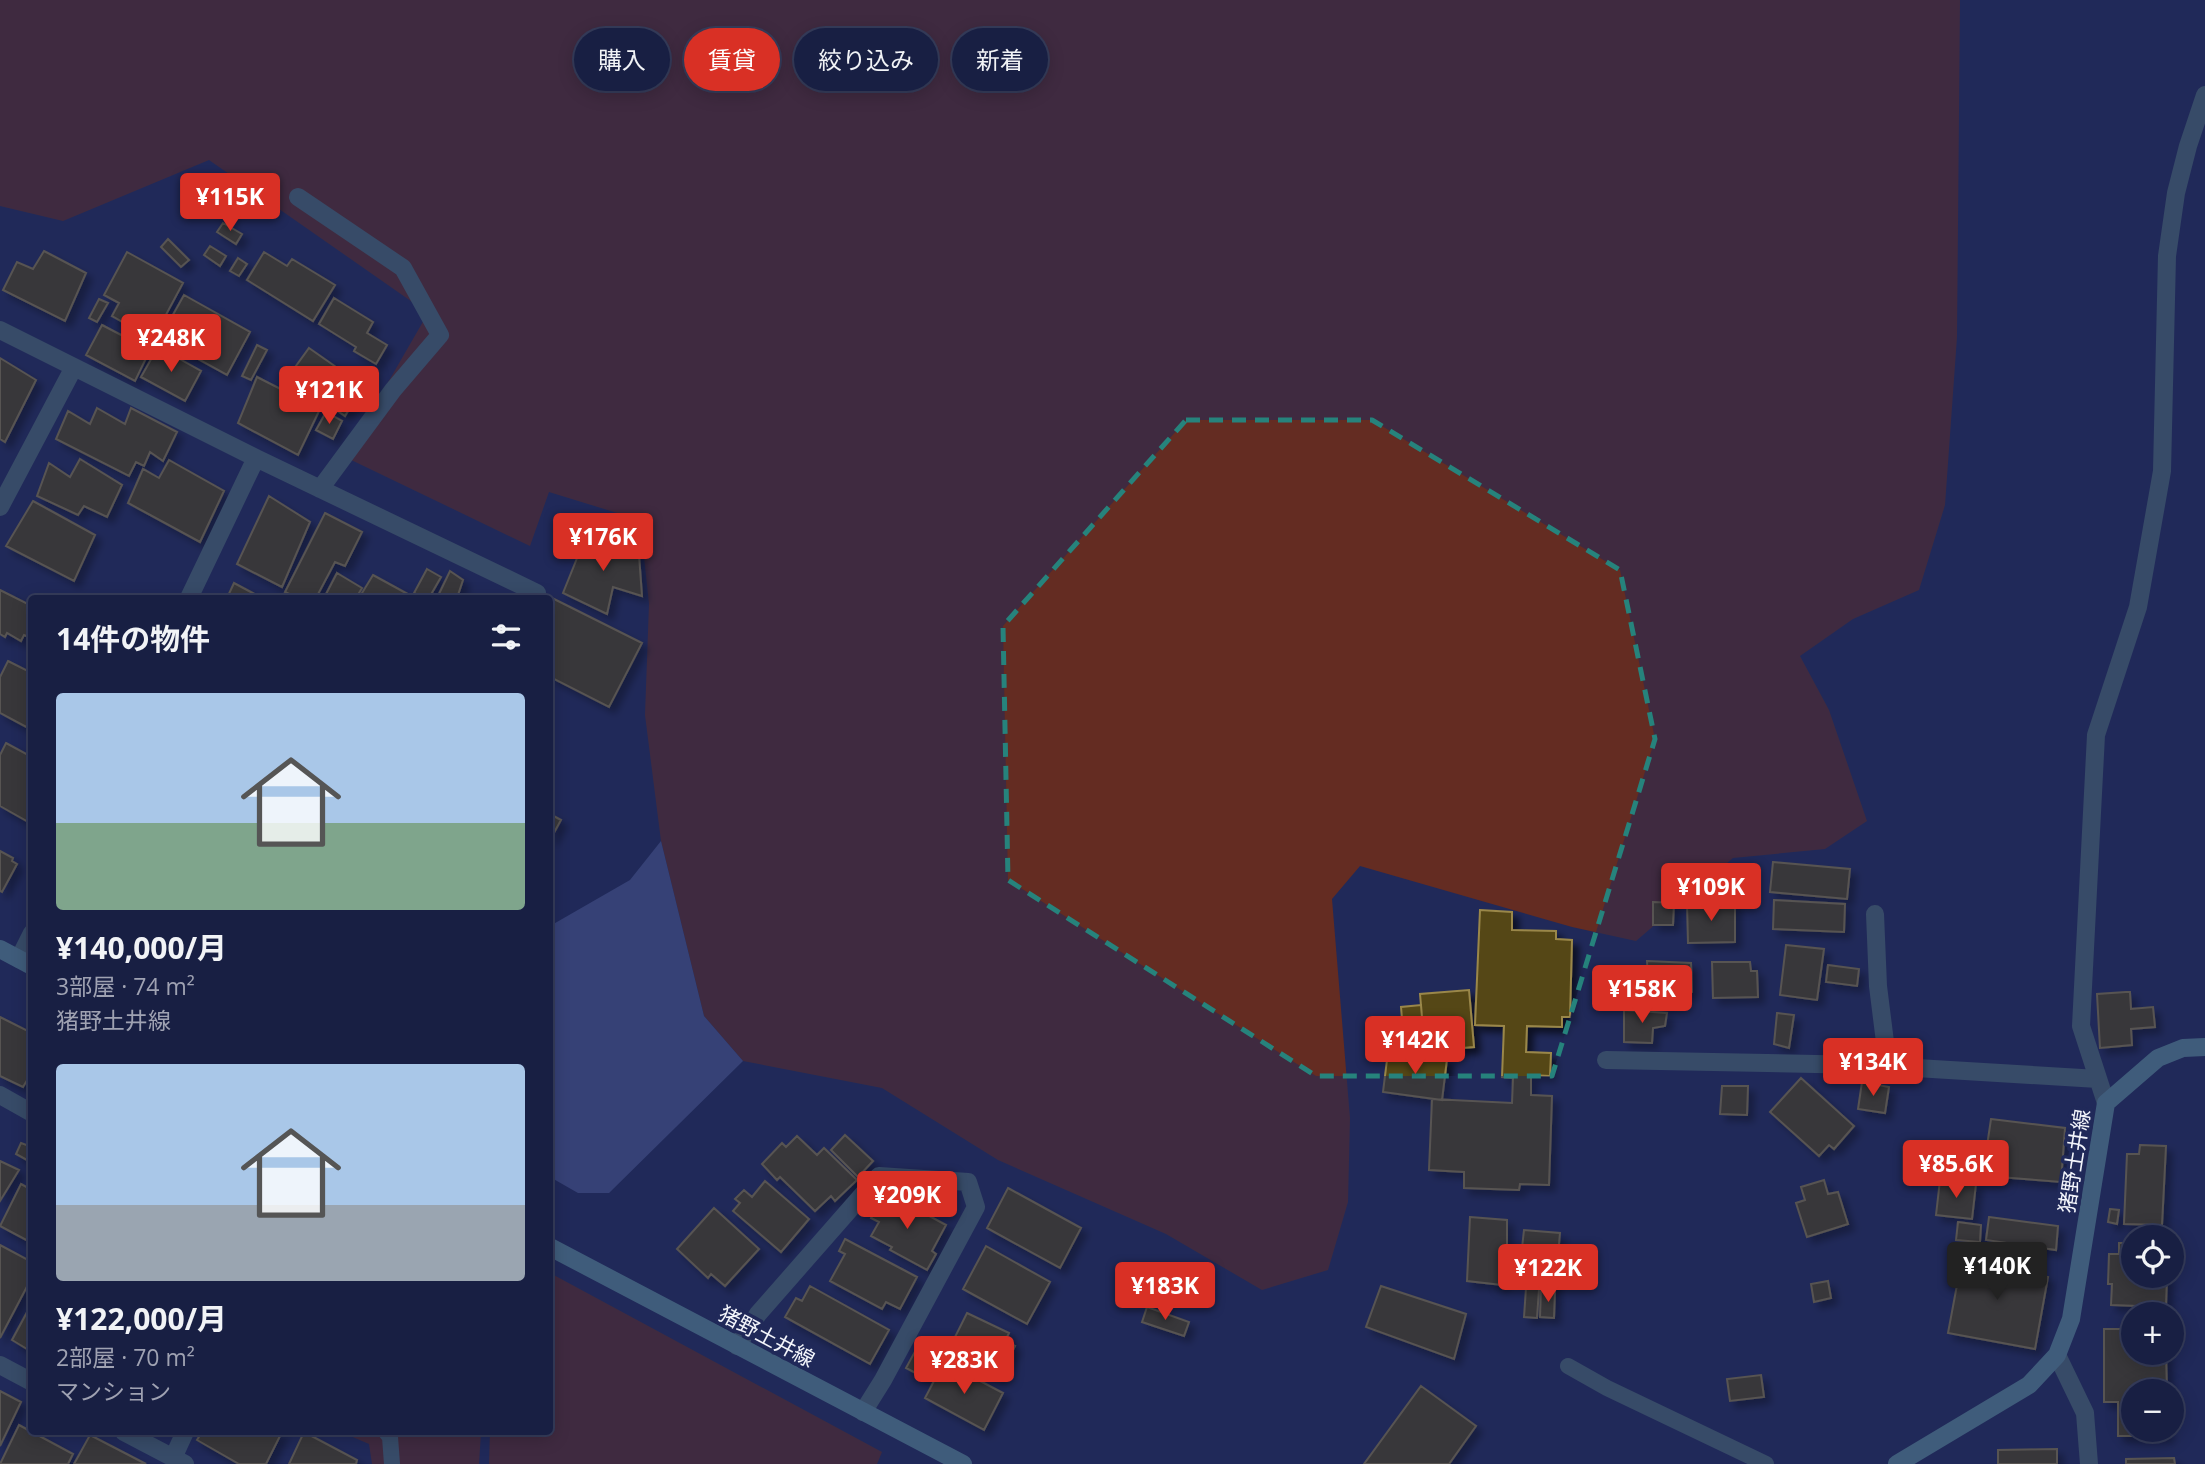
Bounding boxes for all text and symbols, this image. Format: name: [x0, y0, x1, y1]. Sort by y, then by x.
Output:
chip: 購入: [574, 28, 670, 91]
chip: 賃貸: [684, 28, 780, 91]
chip: 絞り込み: [794, 28, 938, 91]
chip: 新着: [952, 28, 1048, 91]
pin: ¥115K: [181, 174, 279, 233]
text: ¥115K: [196, 180, 264, 212]
pin: ¥248K: [122, 314, 220, 374]
text: ¥248K: [137, 321, 205, 353]
pin: ¥121K: [280, 366, 378, 426]
text: ¥121K: [295, 373, 363, 405]
pin: ¥176K: [554, 514, 652, 573]
text: ¥176K: [569, 520, 637, 552]
text: 14件の物件: [56, 618, 210, 659]
icon: filters: [487, 618, 525, 656]
icon: home: [228, 739, 354, 865]
pin: ¥109K: [1662, 864, 1760, 923]
text: ¥109K: [1677, 870, 1745, 902]
text: ¥140,000/月: [56, 927, 227, 968]
pin: ¥158K: [1593, 965, 1691, 1025]
text: 3部屋 · 74 m²: [56, 970, 195, 1002]
text: ¥158K: [1608, 972, 1676, 1004]
text: 猪野土井線: [56, 1004, 171, 1036]
pin: ¥142K: [1366, 1016, 1464, 1076]
text: ¥142K: [1381, 1023, 1449, 1055]
pin: ¥134K: [1824, 1038, 1922, 1098]
text: ¥134K: [1839, 1045, 1907, 1077]
street label: 猪野土井線: [2052, 1107, 2096, 1215]
icon: home: [228, 1110, 354, 1236]
pin: ¥85.6K: [1899, 1140, 2013, 1200]
text: ¥85.6K: [1919, 1147, 1993, 1179]
pin: ¥209K: [858, 1172, 956, 1231]
text: ¥209K: [873, 1178, 941, 1210]
map controls: [2121, 1225, 2184, 1442]
button: locate: [2121, 1225, 2184, 1288]
pin: ¥140K: [1948, 1242, 2046, 1302]
pin: ¥122K: [1499, 1244, 1597, 1304]
text: ¥140K: [1963, 1249, 2031, 1281]
text: ¥122K: [1514, 1251, 1582, 1283]
pin: ¥183K: [1116, 1262, 1214, 1322]
text: ¥183K: [1131, 1269, 1199, 1301]
text: ¥122,000/月: [56, 1298, 227, 1339]
street label: 猪野土井線: [714, 1299, 820, 1373]
button: +: [2121, 1302, 2184, 1365]
pin: ¥283K: [915, 1336, 1013, 1396]
text: 2部屋 · 70 m²: [56, 1341, 195, 1373]
text: ¥283K: [930, 1343, 998, 1375]
text: マンション: [56, 1375, 171, 1407]
button: −: [2121, 1379, 2184, 1442]

